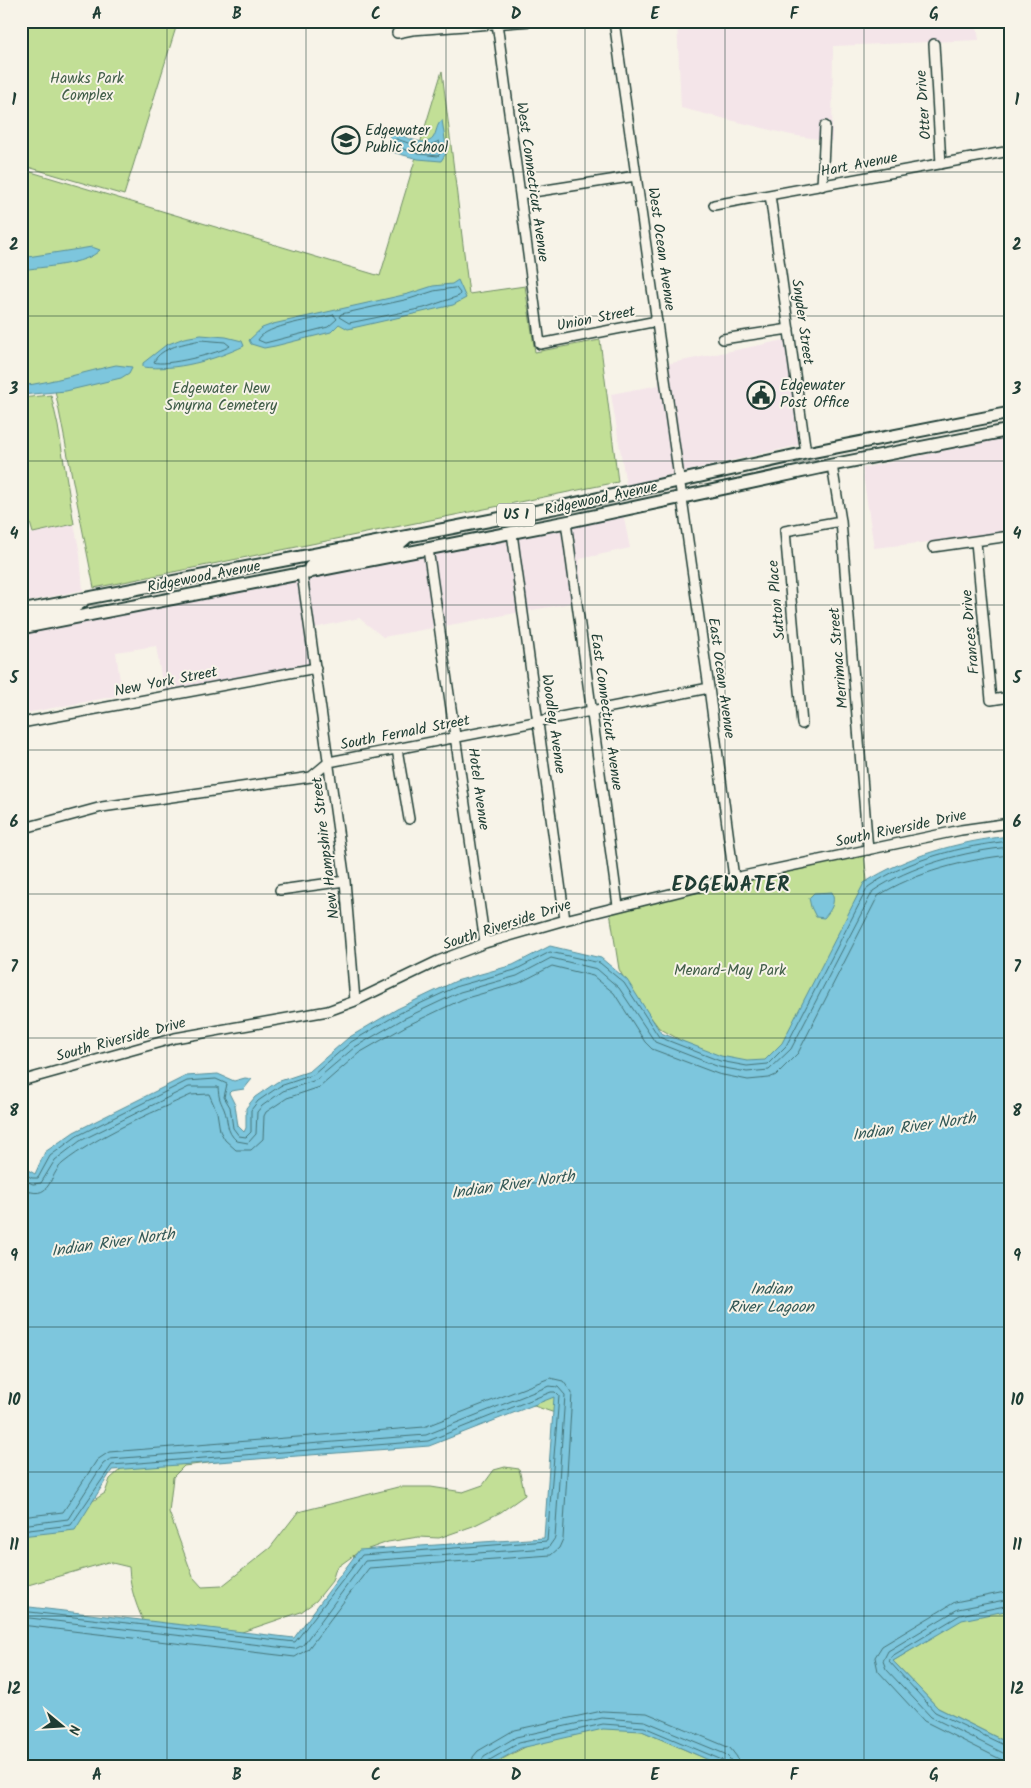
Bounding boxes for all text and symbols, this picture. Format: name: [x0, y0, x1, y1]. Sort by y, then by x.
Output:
text: A: [92, 2, 102, 27]
text: B: [232, 2, 242, 27]
text: C: [371, 2, 381, 27]
text: D: [511, 2, 522, 27]
text: E: [651, 2, 661, 27]
text: F: [790, 2, 800, 27]
text: G: [929, 2, 939, 27]
park label: Hawks Park Complex: [50, 67, 125, 108]
street label: Otter Drive: [910, 69, 938, 141]
text: 1: [12, 88, 17, 113]
text: 1: [1015, 88, 1020, 113]
street label: West Connecticut Avenue: [509, 101, 555, 264]
place label: Edgewater Public School: [365, 119, 448, 160]
school or university icon: Edgewater Public School: [331, 125, 361, 155]
street label: Hart Avenue: [818, 146, 900, 184]
street label: West Ocean Avenue: [640, 186, 682, 313]
text: 2: [9, 233, 19, 258]
text: 2: [1012, 233, 1022, 258]
street label: Snyder Street: [784, 278, 820, 367]
street label: Union Street: [555, 300, 637, 338]
place label: Edgewater Post Office: [780, 374, 850, 415]
text: 3: [9, 377, 19, 402]
park label: Edgewater New Smyrna Cemetery: [165, 377, 278, 418]
text: 3: [1012, 377, 1022, 402]
public building icon: Edgewater Post Office: [746, 380, 776, 410]
street label: Ridgewood Avenue: [542, 475, 660, 523]
road number: US 1: [497, 504, 535, 526]
text: 4: [10, 522, 19, 547]
text: 4: [1013, 522, 1022, 547]
street label: Ridgewood Avenue: [145, 554, 263, 600]
street label: Sutton Place: [762, 559, 792, 641]
street label: Frances Drive: [955, 588, 987, 675]
street label: Merrimac Street: [823, 606, 855, 710]
street label: East Ocean Avenue: [701, 616, 741, 740]
street label: East Connecticut Avenue: [583, 632, 629, 792]
street label: New York Street: [112, 660, 220, 704]
text: 5: [9, 666, 20, 691]
text: 5: [1012, 666, 1023, 691]
street label: Woodley Avenue: [534, 673, 572, 776]
street label: South Fernald Street: [338, 709, 472, 757]
street label: Hotel Avenue: [460, 746, 496, 832]
street label: New Hampshire Street: [305, 775, 347, 920]
street label: South Riverside Drive: [833, 803, 969, 855]
text: 6: [10, 810, 19, 835]
text: 6: [1013, 810, 1022, 835]
district label: EDGEWATER: [672, 870, 790, 902]
street label: South Riverside Drive: [440, 893, 575, 957]
text: 7: [10, 955, 18, 980]
text: 7: [1013, 955, 1021, 980]
park label: Menard-May Park: [674, 959, 787, 983]
street label: South Riverside Drive: [53, 1011, 189, 1069]
text: 8: [9, 1099, 19, 1124]
text: 8: [1012, 1099, 1022, 1124]
water label: Indian River North: [851, 1106, 979, 1148]
water label: Indian River North: [450, 1164, 578, 1206]
water label: Indian River North: [50, 1222, 178, 1264]
text: 9: [10, 1244, 18, 1269]
text: 9: [1013, 1244, 1021, 1269]
water label: Indian River Lagoon: [728, 1277, 815, 1320]
text: 10: [7, 1388, 21, 1413]
text: 10: [1010, 1388, 1024, 1413]
text: 11: [9, 1533, 19, 1558]
text: 11: [1012, 1533, 1022, 1558]
text: 12: [7, 1677, 21, 1702]
text: 12: [1010, 1677, 1024, 1702]
north arrow: [38, 1700, 88, 1750]
text: N: [62, 1722, 85, 1737]
text: A: [92, 1763, 102, 1788]
text: B: [232, 1763, 242, 1788]
text: C: [371, 1763, 381, 1788]
text: D: [511, 1763, 522, 1788]
text: E: [651, 1763, 661, 1788]
text: F: [790, 1763, 800, 1788]
text: G: [929, 1763, 939, 1788]

